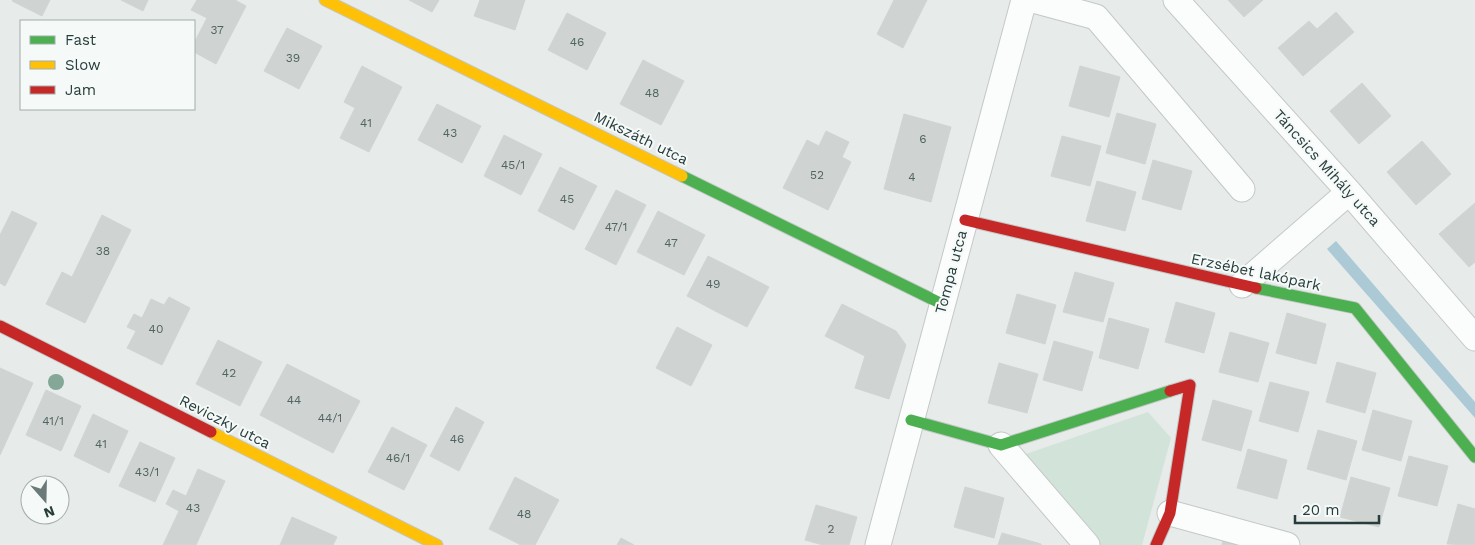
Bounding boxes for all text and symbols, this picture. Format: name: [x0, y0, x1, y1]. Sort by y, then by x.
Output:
legend: [20, 20, 195, 110]
house number: 37: [210, 23, 224, 37]
text: Fast: [65, 31, 97, 49]
house number: 46: [570, 35, 584, 49]
house number: 39: [286, 51, 300, 65]
text: Slow: [65, 56, 101, 74]
text: Jam: [65, 81, 96, 99]
house number: 48: [645, 86, 659, 100]
street label: Táncsics Mihály utca: [1270, 106, 1384, 230]
street label: Mikszáth utca: [591, 107, 691, 169]
house number: 41: [360, 116, 372, 130]
house number: 43: [443, 126, 457, 140]
house number: 6: [919, 132, 927, 146]
house number: 45/1: [501, 158, 525, 172]
house number: 52: [810, 168, 824, 182]
house number: 4: [908, 170, 916, 184]
house number: 45: [560, 192, 574, 206]
house number: 47/1: [605, 220, 627, 234]
street label: Tompa utca: [931, 228, 971, 316]
house number: 47: [664, 236, 678, 250]
house number: 38: [96, 244, 110, 258]
street label: Erzsébet lakópark: [1189, 249, 1323, 295]
house number: 49: [706, 277, 720, 291]
house number: 40: [149, 322, 163, 336]
house number: 42: [222, 366, 236, 380]
street label: Reviczky utca: [176, 391, 274, 453]
house number: 44: [287, 393, 301, 407]
house number: 44/1: [318, 411, 342, 425]
house number: 41/1: [42, 414, 64, 428]
house number: 46: [450, 432, 464, 446]
house number: 41: [95, 437, 107, 451]
house number: 46/1: [386, 451, 410, 465]
house number: 43/1: [135, 465, 159, 479]
north arrow: [20, 475, 70, 525]
scale bar: [1295, 492, 1379, 524]
house number: 43: [186, 501, 200, 515]
text: 20 m: [1302, 501, 1340, 519]
text: N: [42, 503, 57, 522]
house number: 48: [517, 507, 531, 521]
house number: 2: [828, 522, 835, 536]

